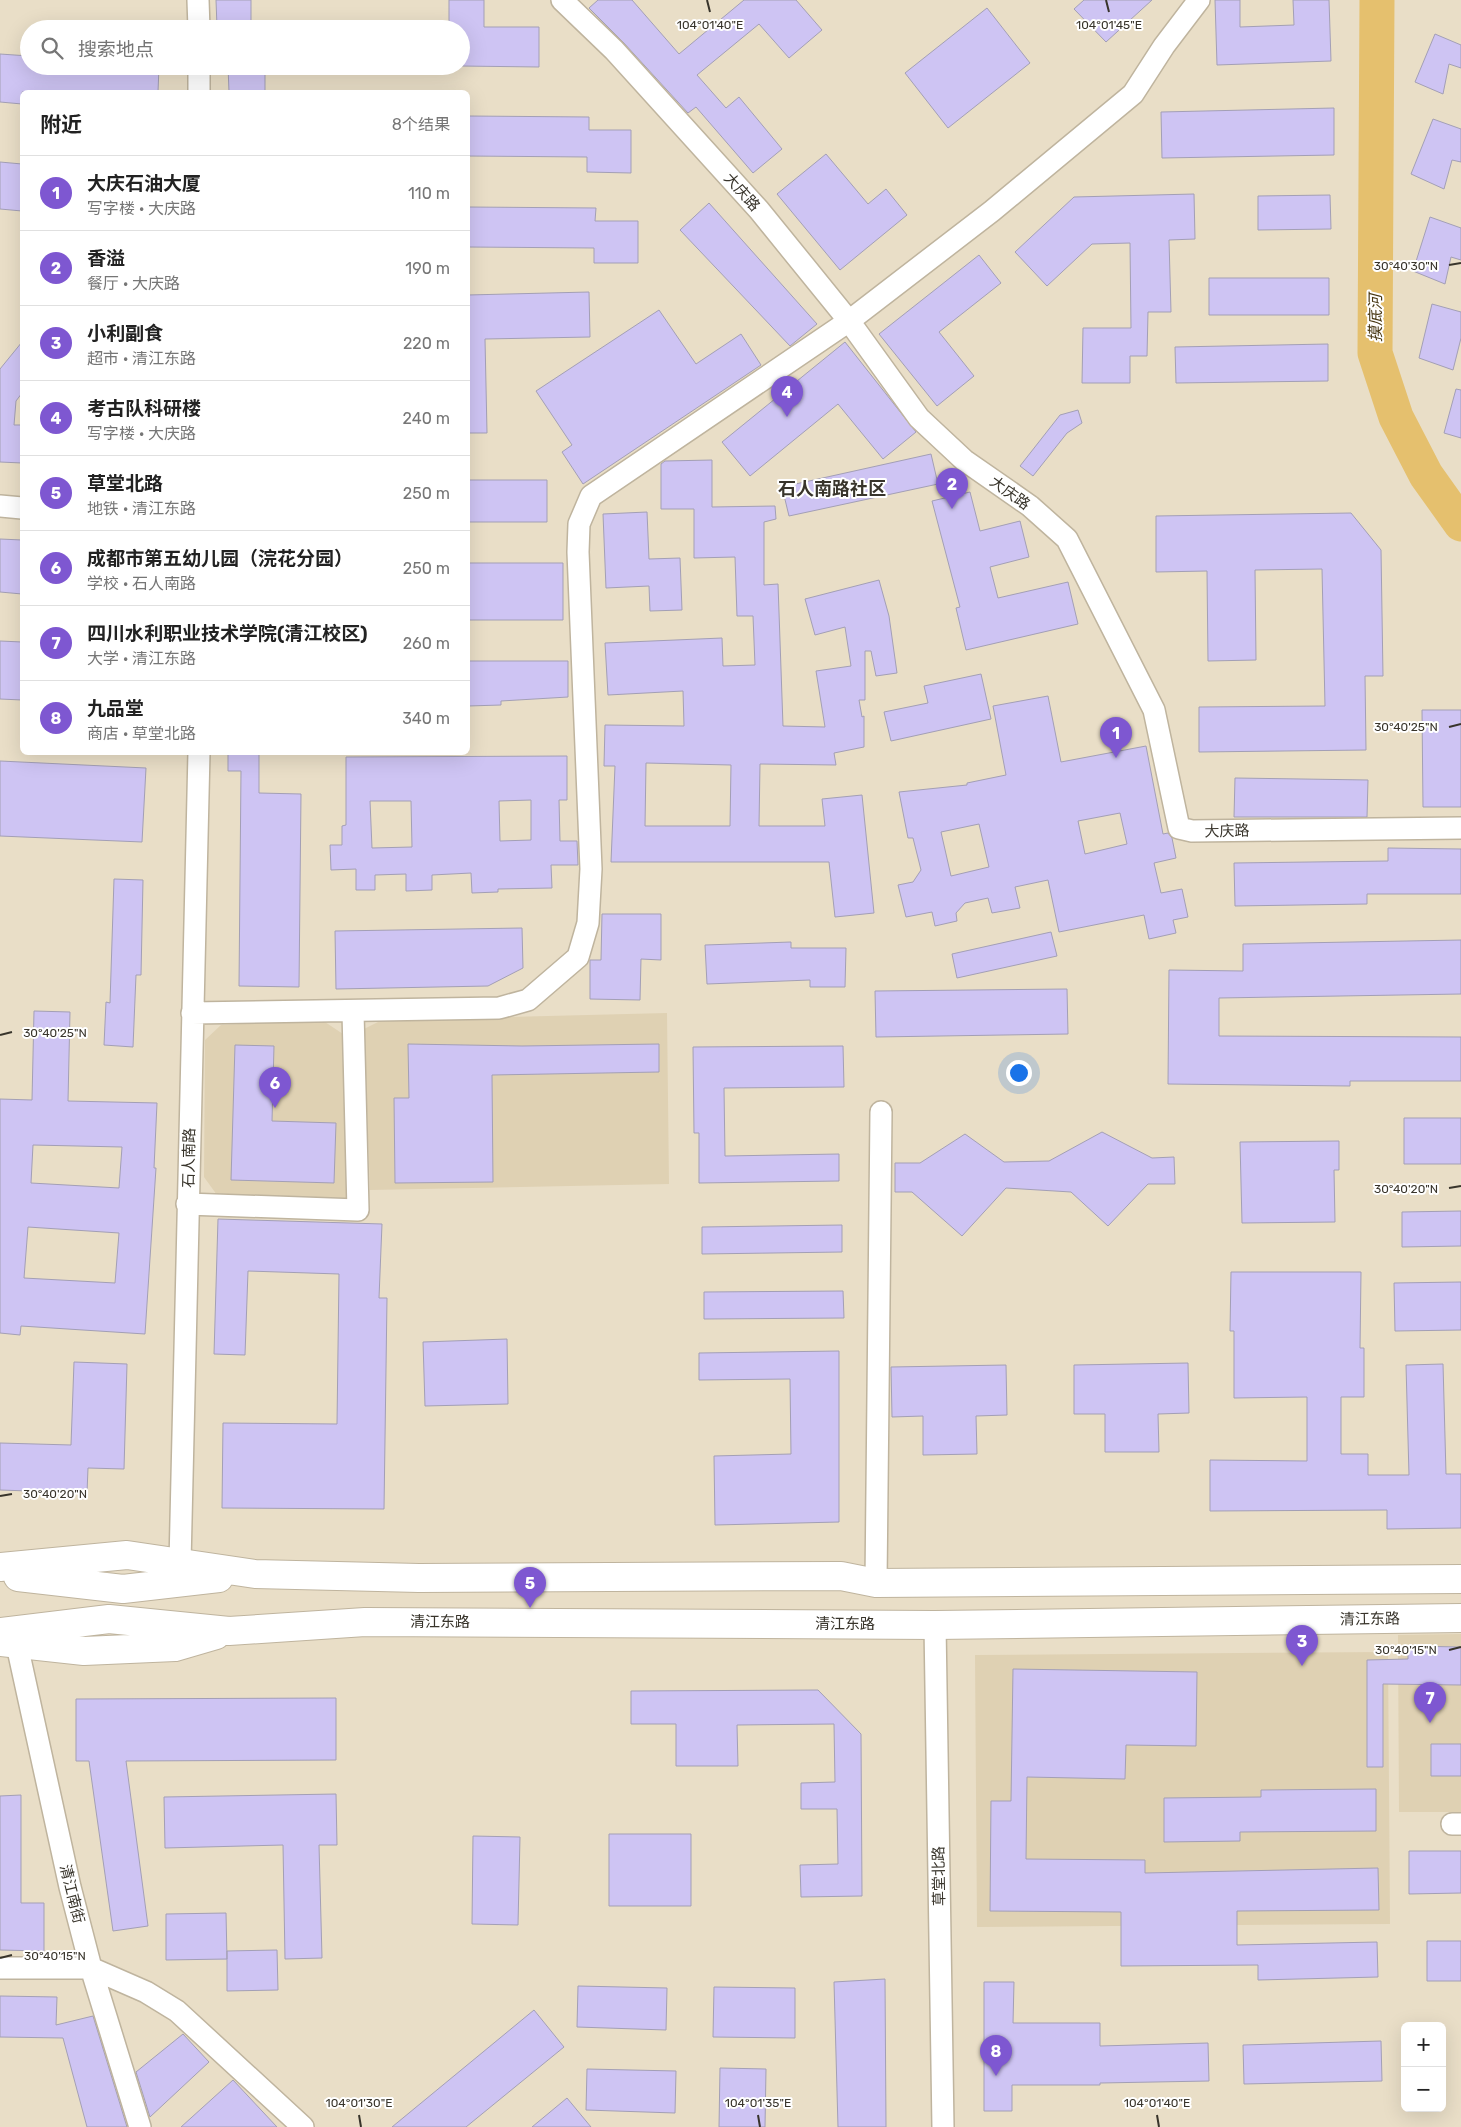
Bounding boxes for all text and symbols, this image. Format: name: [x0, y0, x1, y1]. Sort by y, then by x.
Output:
text: 104°01'40"E: [677, 18, 743, 32]
text: 104°01'45"E: [1076, 18, 1142, 32]
search box: [20, 20, 470, 75]
icon: search: [38, 34, 66, 62]
text: 搜索地点: [78, 38, 154, 61]
text: 附近: [40, 112, 82, 137]
text: 8个结果: [392, 115, 450, 134]
street label: 大庆路: [720, 169, 764, 215]
text: 大庆石油大厦: [87, 172, 201, 195]
text: 1: [52, 184, 60, 203]
text: 110 m: [408, 184, 450, 203]
text: 写字楼 · 大庆路: [87, 199, 196, 218]
text: 香溢: [87, 247, 125, 270]
text: 2: [51, 259, 61, 278]
text: 190 m: [405, 259, 450, 278]
text: 30°40'30"N: [1374, 259, 1438, 273]
text: 餐厅 · 大庆路: [87, 274, 180, 293]
water label: 摸底河: [1366, 291, 1385, 342]
text: 小利副食: [87, 322, 163, 345]
text: 3: [51, 334, 61, 353]
text: 220 m: [403, 334, 450, 353]
text: 超市 · 清江东路: [87, 349, 196, 368]
pin: 4: [771, 376, 803, 417]
text: 考古队科研楼: [87, 397, 201, 420]
text: 4: [51, 409, 61, 428]
text: 240 m: [403, 409, 450, 428]
text: 写字楼 · 大庆路: [87, 424, 196, 443]
pin: 2: [936, 468, 968, 509]
text: 草堂北路: [87, 472, 163, 495]
street label: 大庆路: [987, 472, 1033, 514]
district label: 石人南路社区: [778, 478, 886, 500]
text: 5: [51, 484, 61, 503]
text: 250 m: [403, 484, 450, 503]
text: 地铁 · 清江东路: [87, 499, 196, 518]
text: 成都市第五幼儿园（浣花分园）: [87, 547, 353, 570]
text: 6: [51, 559, 61, 578]
text: 250 m: [403, 559, 450, 578]
text: 学校 · 石人南路: [87, 574, 196, 593]
text: 四川水利职业技术学院(清江校区): [87, 622, 368, 645]
text: 7: [51, 634, 61, 653]
text: 260 m: [403, 634, 450, 653]
text: 大学 · 清江东路: [87, 649, 196, 668]
text: 九品堂: [87, 697, 144, 720]
text: 8: [51, 709, 61, 728]
text: 340 m: [402, 709, 450, 728]
pin: 1: [1100, 717, 1132, 758]
text: 30°40'25"N: [1374, 720, 1438, 734]
text: 商店 · 草堂北路: [87, 724, 196, 743]
street label: 大庆路: [1204, 822, 1250, 840]
text: 30°40'25"N: [23, 1026, 87, 1040]
your location: [1006, 1060, 1032, 1086]
pin: 6: [259, 1067, 291, 1108]
street label: 石人南路: [179, 1128, 199, 1188]
text: 30°40'20"N: [1374, 1182, 1438, 1196]
text: 30°40'20"N: [23, 1487, 87, 1501]
pin: 5: [514, 1567, 546, 1608]
street label: 清江东路: [1340, 1609, 1400, 1629]
street label: 清江东路: [410, 1613, 470, 1631]
street label: 清江东路: [815, 1615, 875, 1633]
pin: 3: [1286, 1625, 1318, 1666]
text: 30°40'15"N: [1375, 1643, 1437, 1657]
pin: 7: [1414, 1682, 1446, 1723]
street label: 草堂北路: [929, 1846, 949, 1906]
street label: 清江南街: [56, 1863, 88, 1925]
text: 30°40'15"N: [24, 1949, 86, 1963]
map controls: [1401, 2022, 1446, 2112]
button: +: [1401, 2022, 1446, 2067]
pin: 8: [980, 2035, 1012, 2076]
button: −: [1401, 2067, 1446, 2112]
text: 104°01'30"E: [326, 2096, 392, 2110]
text: 104°01'35"E: [725, 2096, 791, 2110]
text: 104°01'40"E: [1124, 2096, 1190, 2110]

